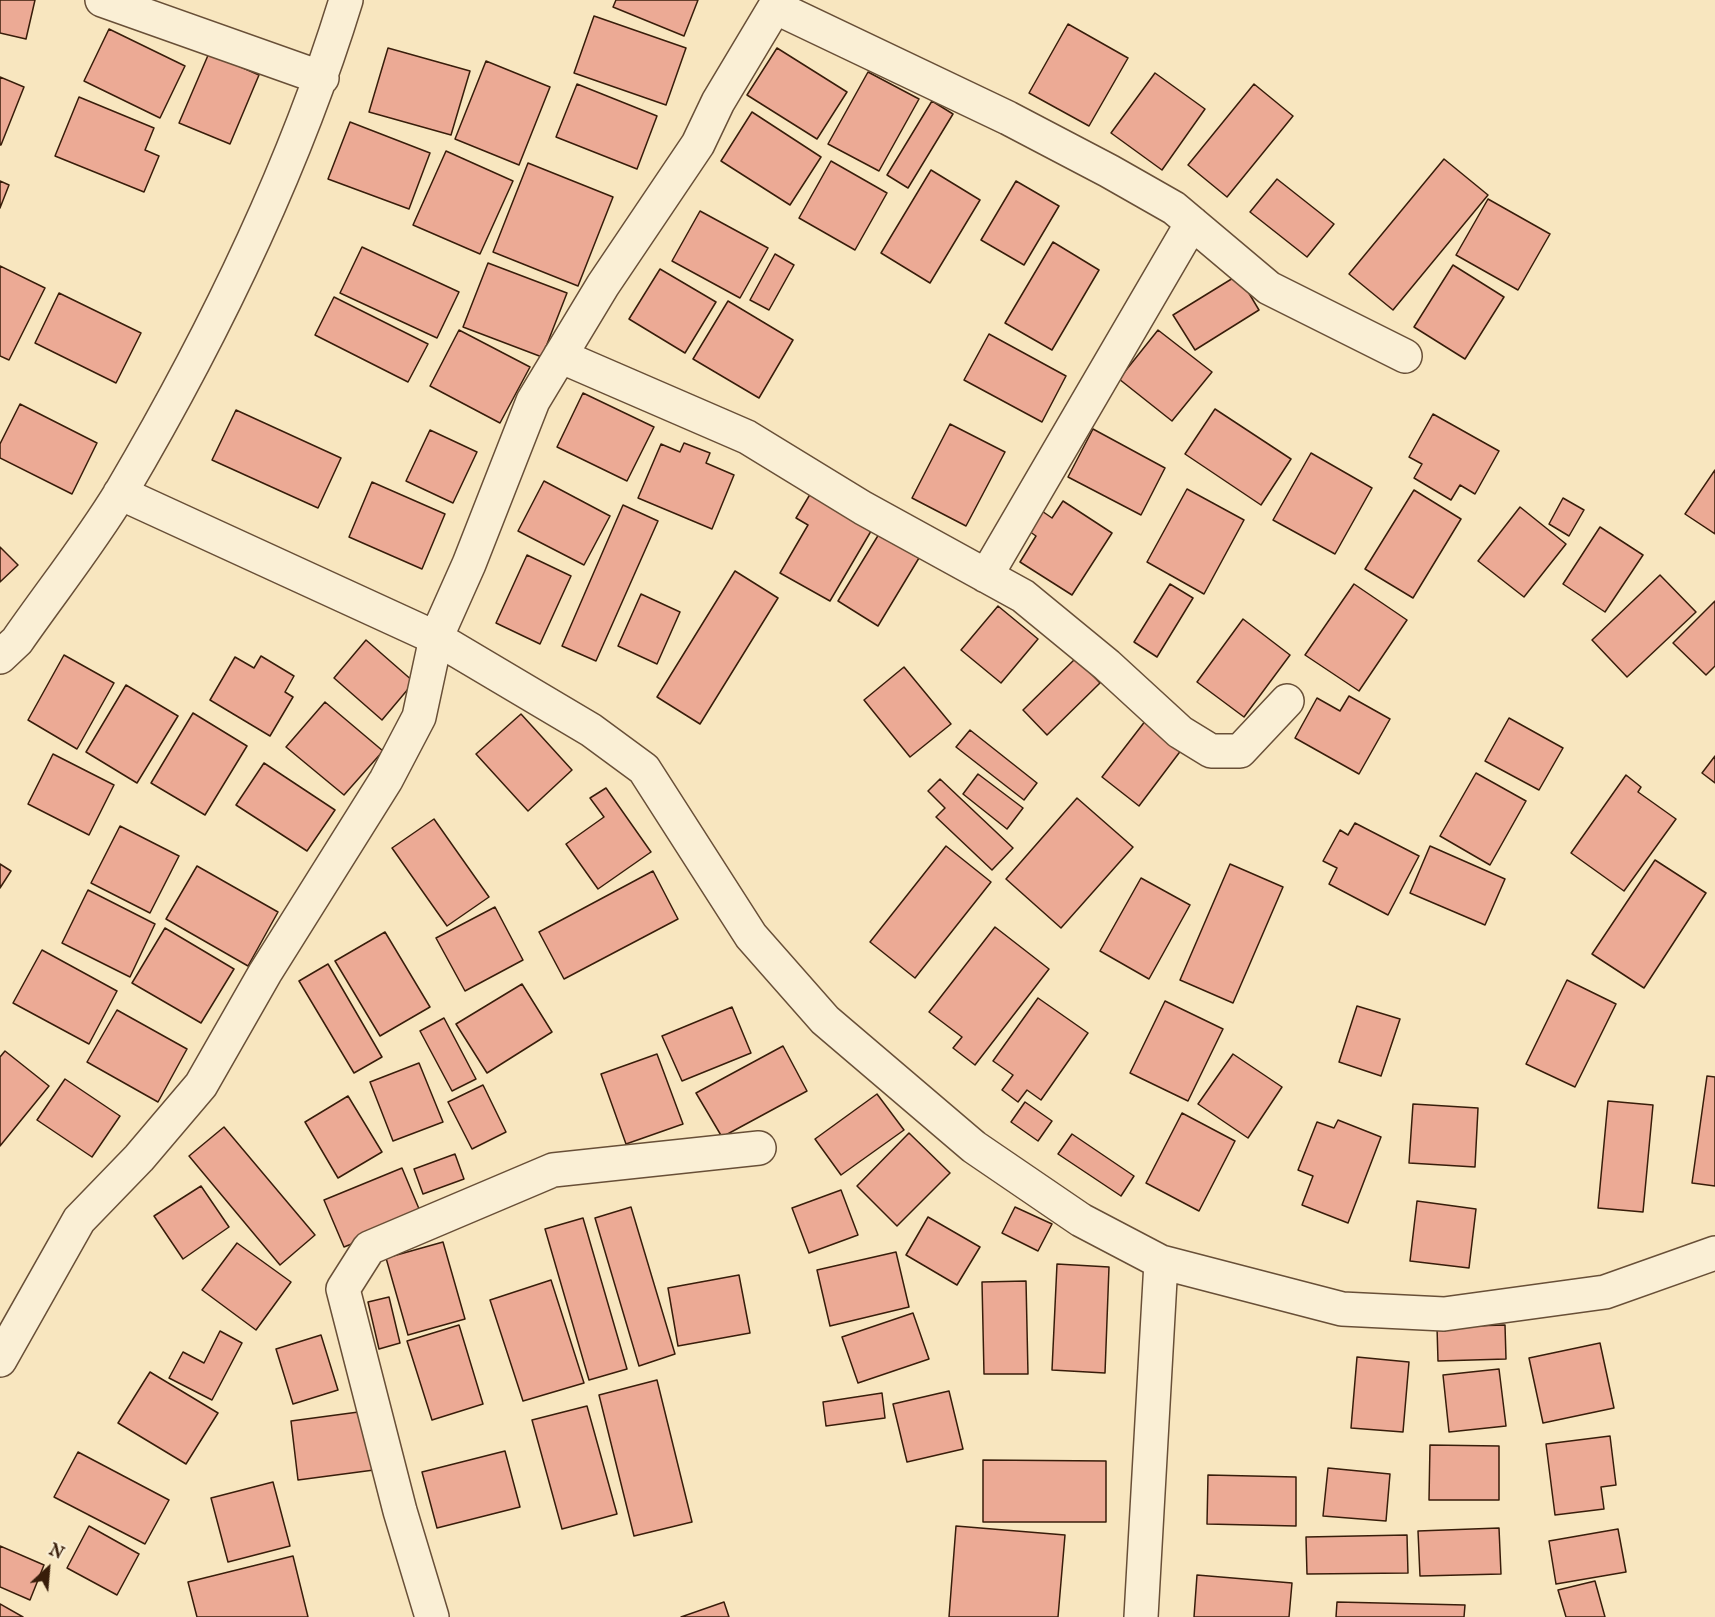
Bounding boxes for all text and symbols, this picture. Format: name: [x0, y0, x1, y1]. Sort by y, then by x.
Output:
north arrow: [18, 1539, 78, 1599]
text: N: [45, 1541, 66, 1565]

